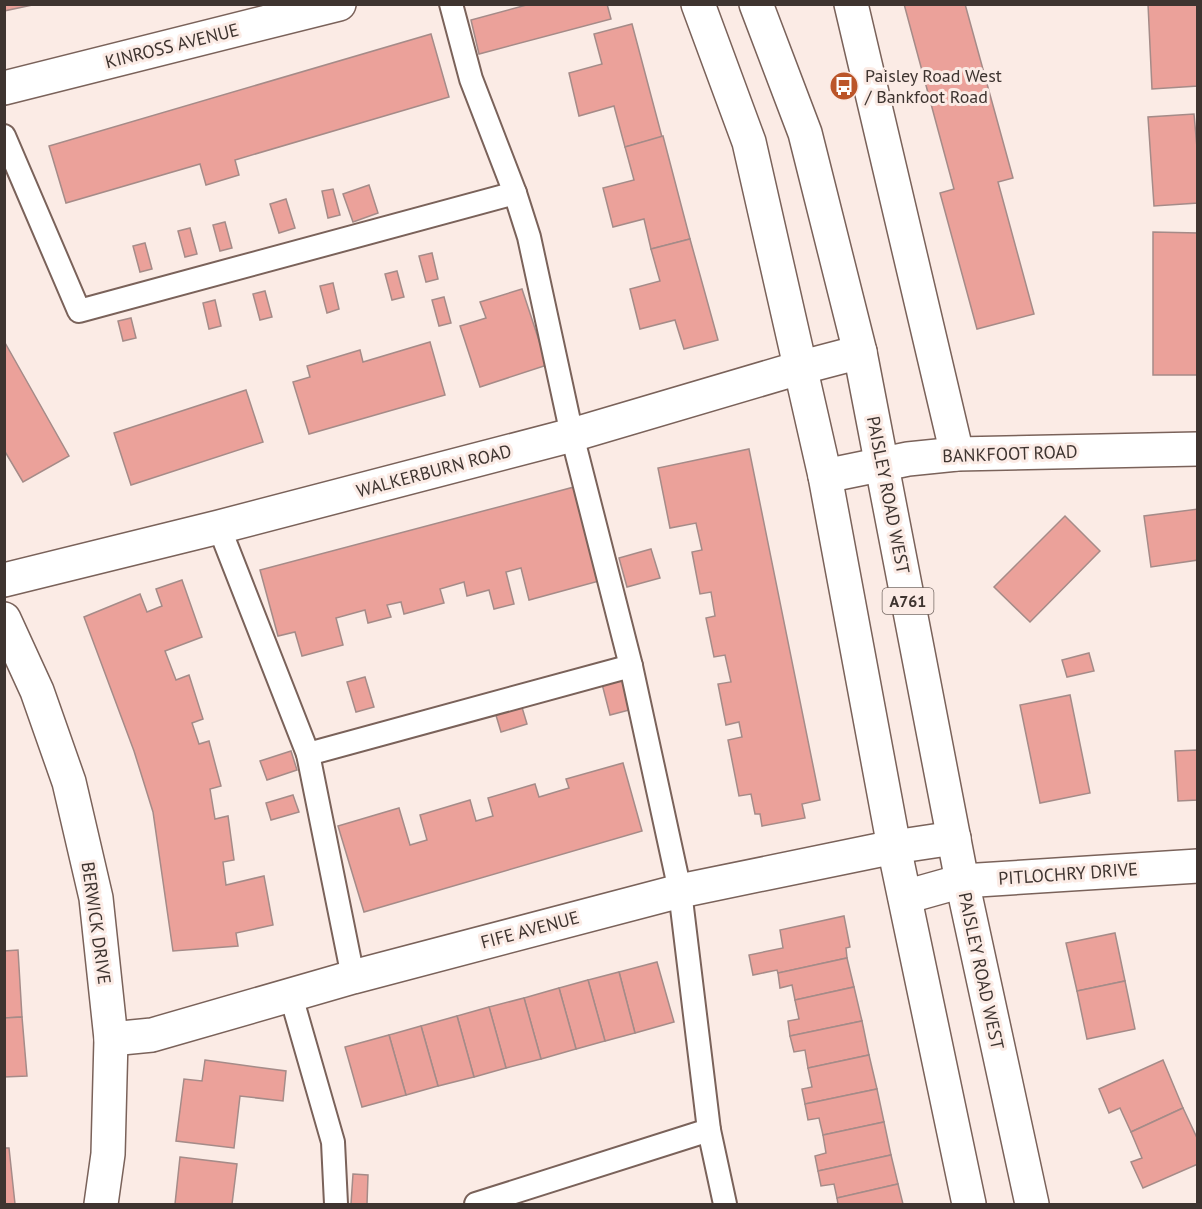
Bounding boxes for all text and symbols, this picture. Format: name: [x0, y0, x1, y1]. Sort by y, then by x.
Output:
street label: KINROSS AVENUE: [103, 18, 241, 73]
place label: Paisley Road West / Bankfoot Road: [864, 64, 1002, 108]
bus stop icon: Paisley Road West / Bankfoot Road: [828, 70, 860, 102]
street label: PAISLEY ROAD WEST: [862, 414, 915, 576]
street label: WALKERBURN ROAD: [354, 439, 514, 502]
street label: BANKFOOT ROAD: [942, 440, 1078, 467]
road number: A761: [882, 588, 934, 614]
street label: PITLOCHRY DRIVE: [997, 857, 1138, 890]
street label: BERWICK DRIVE: [77, 860, 116, 986]
street label: PAISLEY ROAD WEST: [954, 890, 1009, 1052]
street label: FIFE AVENUE: [478, 905, 582, 954]

